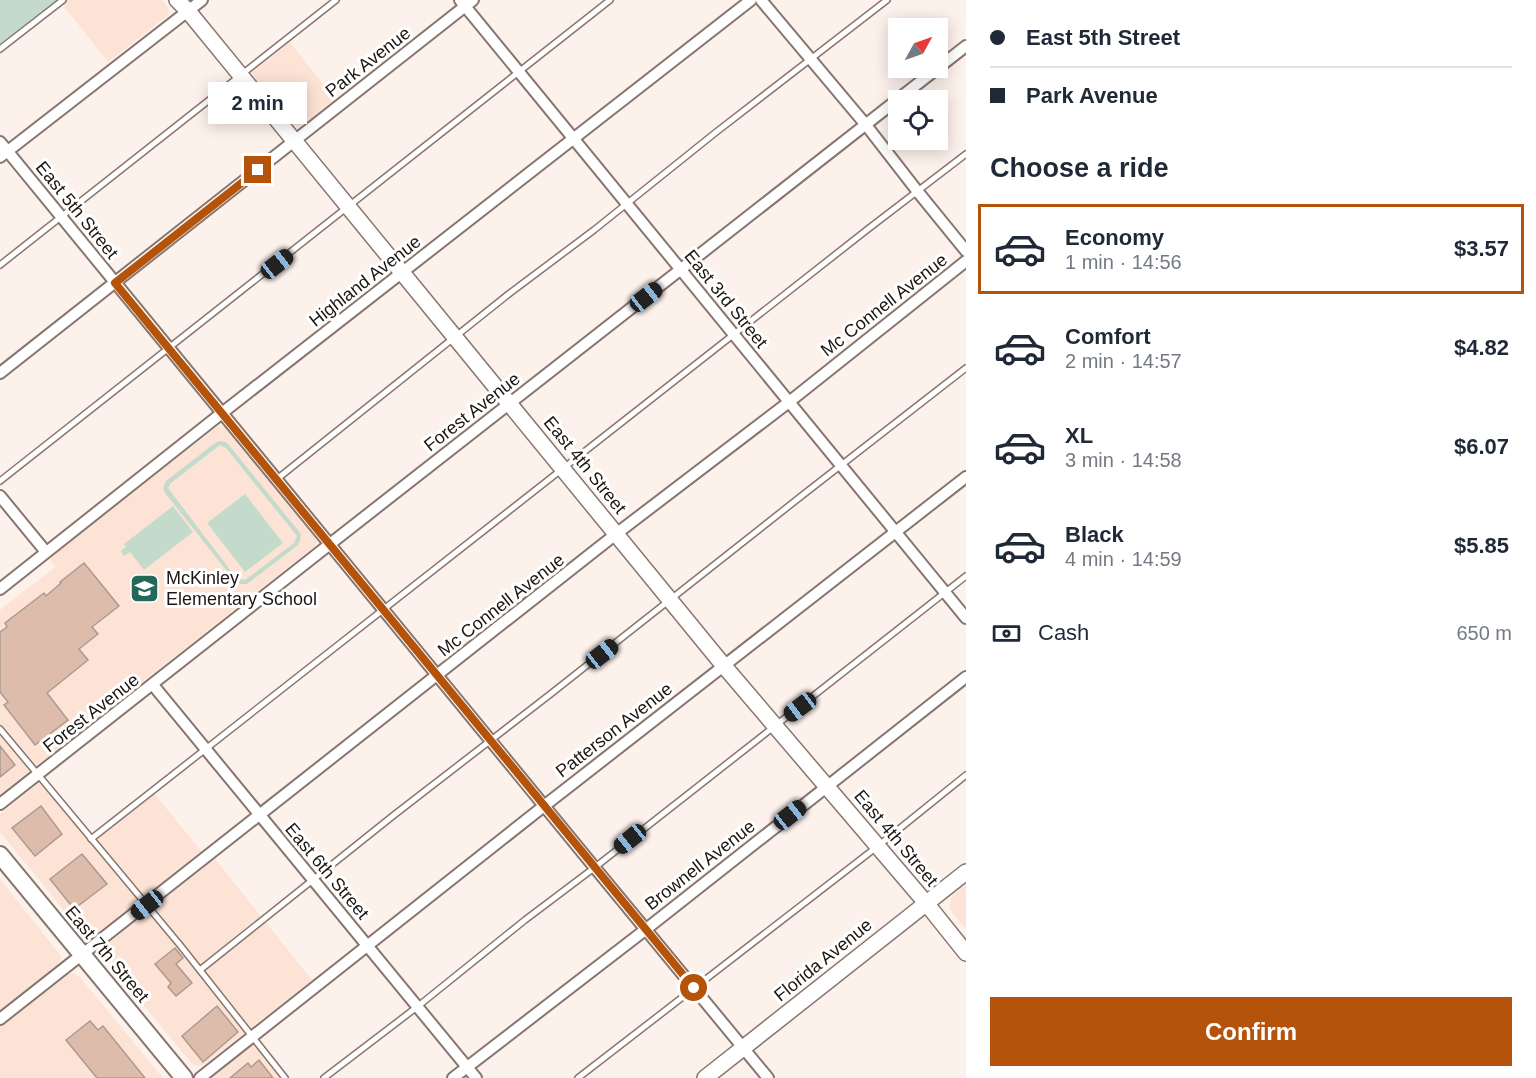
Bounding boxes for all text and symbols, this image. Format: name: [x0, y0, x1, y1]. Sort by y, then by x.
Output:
north arrow: [888, 18, 948, 78]
map controls: [888, 18, 948, 150]
street label: Park Avenue: [322, 23, 414, 101]
text: East 5th Street: [1026, 25, 1180, 50]
callout: 2 min: [208, 83, 308, 125]
text: Park Avenue: [1026, 83, 1158, 108]
button: locate: [888, 90, 948, 150]
text: 2 min: [231, 92, 284, 114]
text: Choose a ride: [990, 153, 1169, 183]
route end: [244, 156, 271, 183]
street label: East 5th Street: [32, 157, 122, 263]
icon: car: [993, 222, 1047, 276]
text: Economy: [1065, 225, 1164, 250]
street label: Highland Avenue: [305, 231, 425, 331]
text: $3.57: [1454, 236, 1509, 261]
car: [257, 246, 297, 282]
street label: East 3rd Street: [680, 246, 772, 352]
street label: Mc Connell Avenue: [817, 249, 951, 361]
text: 1 min · 14:56: [1065, 251, 1182, 273]
car: [626, 279, 666, 315]
icon: car: [993, 321, 1047, 375]
text: Comfort: [1065, 324, 1151, 349]
text: $4.82: [1454, 335, 1509, 360]
text: 2 min · 14:57: [1065, 350, 1182, 372]
street label: Forest Avenue: [420, 368, 524, 456]
street label: East 4th Street: [540, 412, 630, 518]
icon: car: [993, 420, 1047, 474]
text: XL: [1065, 423, 1093, 448]
text: $6.07: [1454, 434, 1509, 459]
text: 3 min · 14:58: [1065, 449, 1182, 471]
icon: car: [993, 519, 1047, 573]
text: Black: [1065, 522, 1124, 547]
text: $5.85: [1454, 533, 1509, 558]
text: 4 min · 14:59: [1065, 548, 1182, 570]
street label: Mc Connell Avenue: [434, 549, 568, 661]
place label: McKinley Elementary School: [166, 568, 317, 609]
school or university icon: McKinley Elementary School: [129, 572, 161, 604]
icon: cash: [990, 617, 1023, 650]
text: Cash: [1038, 620, 1089, 645]
text: 650 m: [1456, 622, 1512, 644]
car: [582, 636, 622, 672]
street label: Forest Avenue: [39, 669, 143, 757]
street label: Patterson Avenue: [552, 678, 676, 782]
car: [780, 689, 820, 725]
street label: East 4th Street: [850, 786, 942, 890]
car: [770, 797, 810, 833]
street label: Brownell Avenue: [641, 816, 759, 914]
street label: East 6th Street: [281, 819, 373, 923]
car: [610, 821, 650, 857]
car: [127, 887, 167, 923]
street label: East 7th Street: [61, 902, 153, 1006]
street label: Florida Avenue: [770, 915, 876, 1005]
route start: [680, 974, 707, 1001]
button: Confirm: [990, 997, 1512, 1066]

